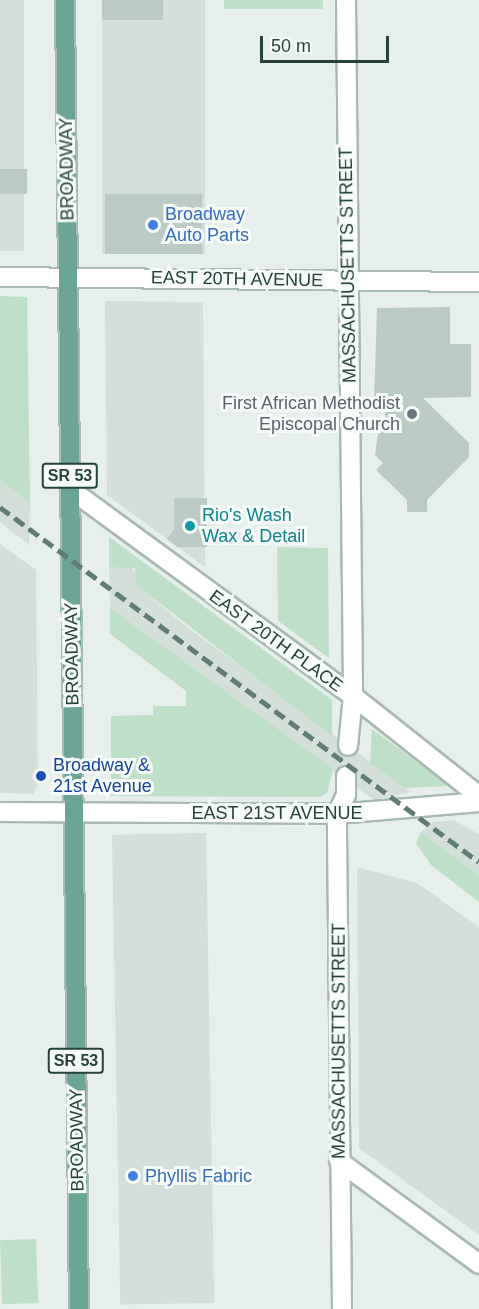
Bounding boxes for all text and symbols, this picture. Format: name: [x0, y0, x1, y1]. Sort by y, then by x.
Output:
scale bar: [263, 24, 392, 62]
text: 50 m: [271, 36, 311, 56]
street label: BROADWAY: [55, 117, 79, 221]
street label: MASSACHUSETTS STREET: [335, 147, 361, 383]
place label: Broadway Auto Parts: [165, 204, 249, 246]
marker: Broadway Auto Parts: [146, 218, 160, 232]
street label: EAST 20TH AVENUE: [150, 267, 324, 291]
place label: First African Methodist Episcopal Church: [221, 393, 400, 436]
marker: First African Methodist Episcopal Church: [405, 407, 419, 421]
road number: SR 53: [42, 463, 98, 489]
place label: Rio's Wash Wax & Detail: [202, 505, 305, 548]
marker: Rio's Wash Wax & Detail: [183, 519, 197, 533]
street label: EAST 20TH PLACE: [205, 585, 347, 697]
street label: BROADWAY: [60, 602, 84, 706]
place label: Broadway & 21st Avenue: [53, 755, 153, 798]
marker: Broadway & 21st Avenue: [34, 769, 48, 783]
street label: EAST 21ST AVENUE: [191, 802, 363, 824]
street label: MASSACHUSETTS STREET: [328, 923, 350, 1159]
road number: SR 53: [48, 1048, 104, 1074]
street label: BROADWAY: [65, 1088, 89, 1192]
place label: Phyllis Fabric: [145, 1165, 252, 1187]
marker: Phyllis Fabric: [126, 1169, 140, 1183]

